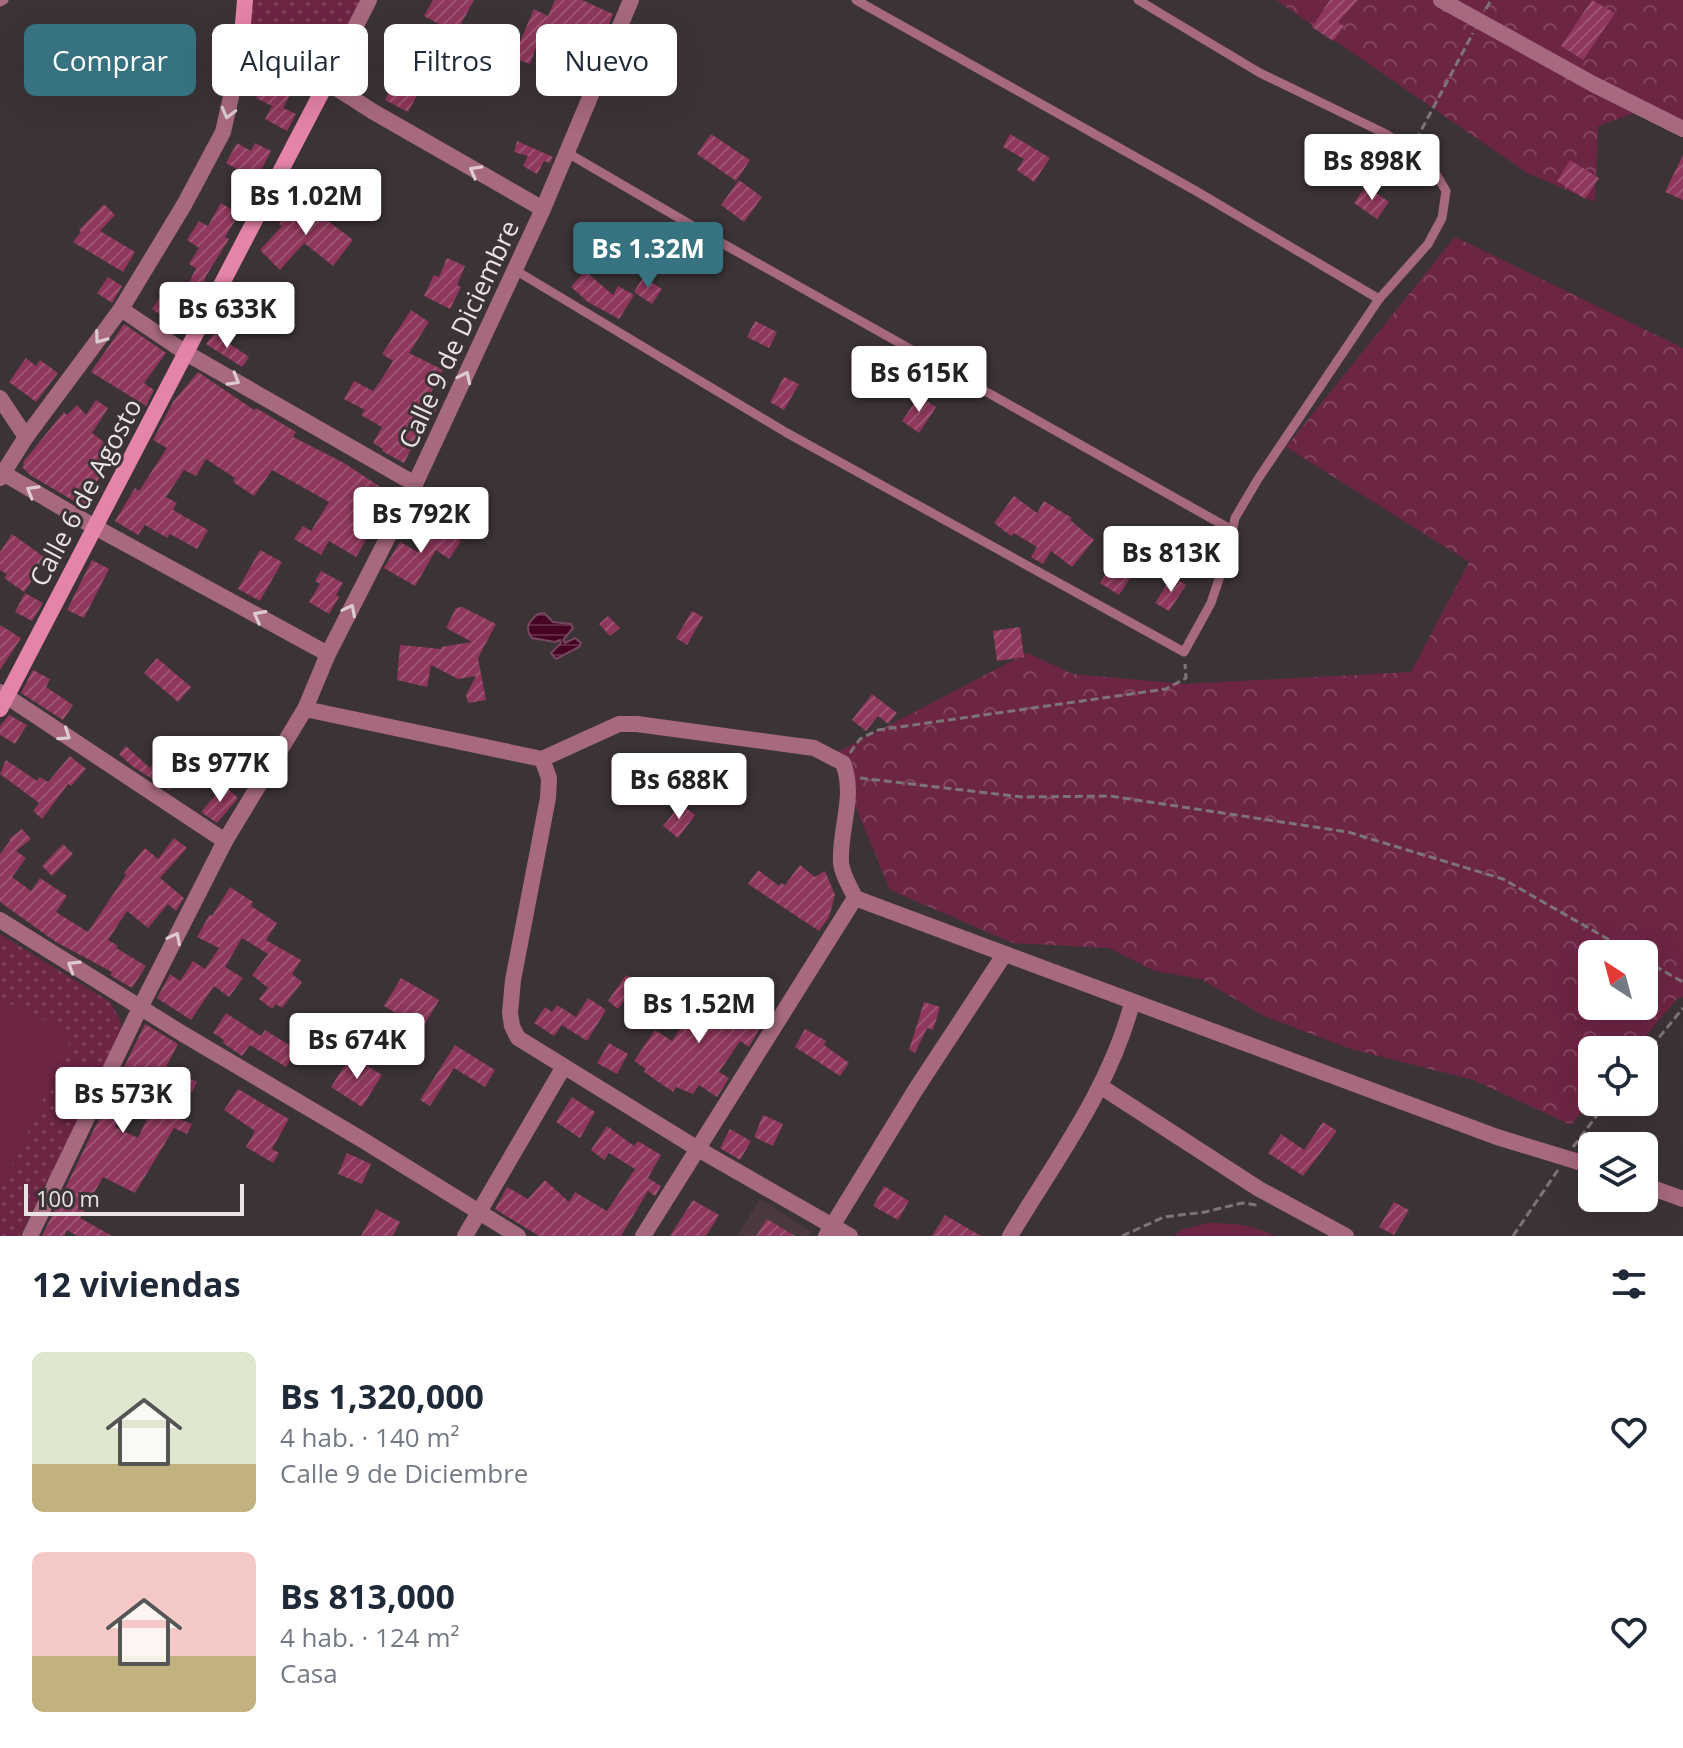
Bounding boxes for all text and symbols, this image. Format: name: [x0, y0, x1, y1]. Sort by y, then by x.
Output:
chip: Comprar: [24, 24, 196, 96]
chip: Alquilar: [212, 24, 368, 96]
chip: Filtros: [384, 24, 520, 96]
chip: Nuevo: [536, 24, 677, 96]
one-way arrow: [220, 105, 237, 119]
pin: Bs 898K: [1298, 134, 1446, 202]
text: Bs 898K: [1322, 142, 1422, 178]
one-way arrow: [468, 165, 483, 180]
pin: Bs 1.02M: [223, 169, 389, 237]
text: Bs 1.02M: [249, 177, 363, 213]
street label: Calle 9 de Diciembre: [389, 214, 527, 454]
pin: Bs 1.32M: [565, 222, 731, 290]
text: Bs 1.32M: [591, 230, 705, 266]
pin: Bs 633K: [153, 282, 301, 350]
text: Bs 633K: [177, 290, 277, 326]
one-way arrow: [95, 329, 109, 343]
pin: Bs 615K: [845, 346, 993, 414]
text: Bs 615K: [869, 354, 969, 390]
one-way arrow: [225, 370, 240, 386]
one-way arrow: [455, 371, 471, 386]
street label: Calle 6 de Agosto: [20, 392, 150, 592]
one-way arrow: [26, 485, 41, 500]
pin: Bs 792K: [347, 487, 495, 555]
text: Bs 792K: [371, 495, 471, 531]
pin: Bs 813K: [1097, 526, 1245, 594]
text: Bs 813K: [1121, 534, 1221, 570]
one-way arrow: [340, 604, 356, 619]
one-way arrow: [253, 611, 268, 626]
one-way arrow: [56, 725, 71, 740]
pin: Bs 977K: [146, 736, 294, 804]
text: Bs 977K: [170, 744, 270, 780]
pin: Bs 688K: [605, 753, 753, 821]
text: Bs 688K: [629, 761, 729, 797]
one-way arrow: [166, 932, 181, 947]
north arrow: [1578, 940, 1658, 1020]
map controls: [1578, 940, 1658, 1212]
one-way arrow: [68, 961, 82, 976]
pin: Bs 1.52M: [616, 977, 782, 1045]
text: Bs 1.52M: [642, 985, 756, 1021]
pin: Bs 674K: [283, 1013, 431, 1081]
text: Bs 674K: [307, 1021, 407, 1057]
button: locate: [1578, 1036, 1658, 1116]
pin: Bs 573K: [49, 1067, 197, 1135]
text: Bs 573K: [73, 1075, 173, 1111]
button: layers: [1578, 1132, 1658, 1212]
scale bar: [24, 1180, 244, 1216]
text: 100 m: [36, 1183, 100, 1213]
text: 12 viviendas: [32, 1261, 241, 1307]
icon: filters: [1607, 1262, 1651, 1306]
text: Bs 1,320,000: [280, 1373, 484, 1419]
icon: home: [96, 1384, 192, 1480]
icon: heart: [1607, 1410, 1651, 1454]
text: 4 hab. · 140 m²: [280, 1419, 460, 1455]
text: Calle 9 de Diciembre: [280, 1455, 528, 1491]
text: Bs 813,000: [280, 1573, 455, 1619]
icon: home: [96, 1584, 192, 1680]
icon: heart: [1607, 1610, 1651, 1654]
text: 4 hab. · 124 m²: [280, 1619, 460, 1655]
text: Casa: [280, 1655, 338, 1691]

